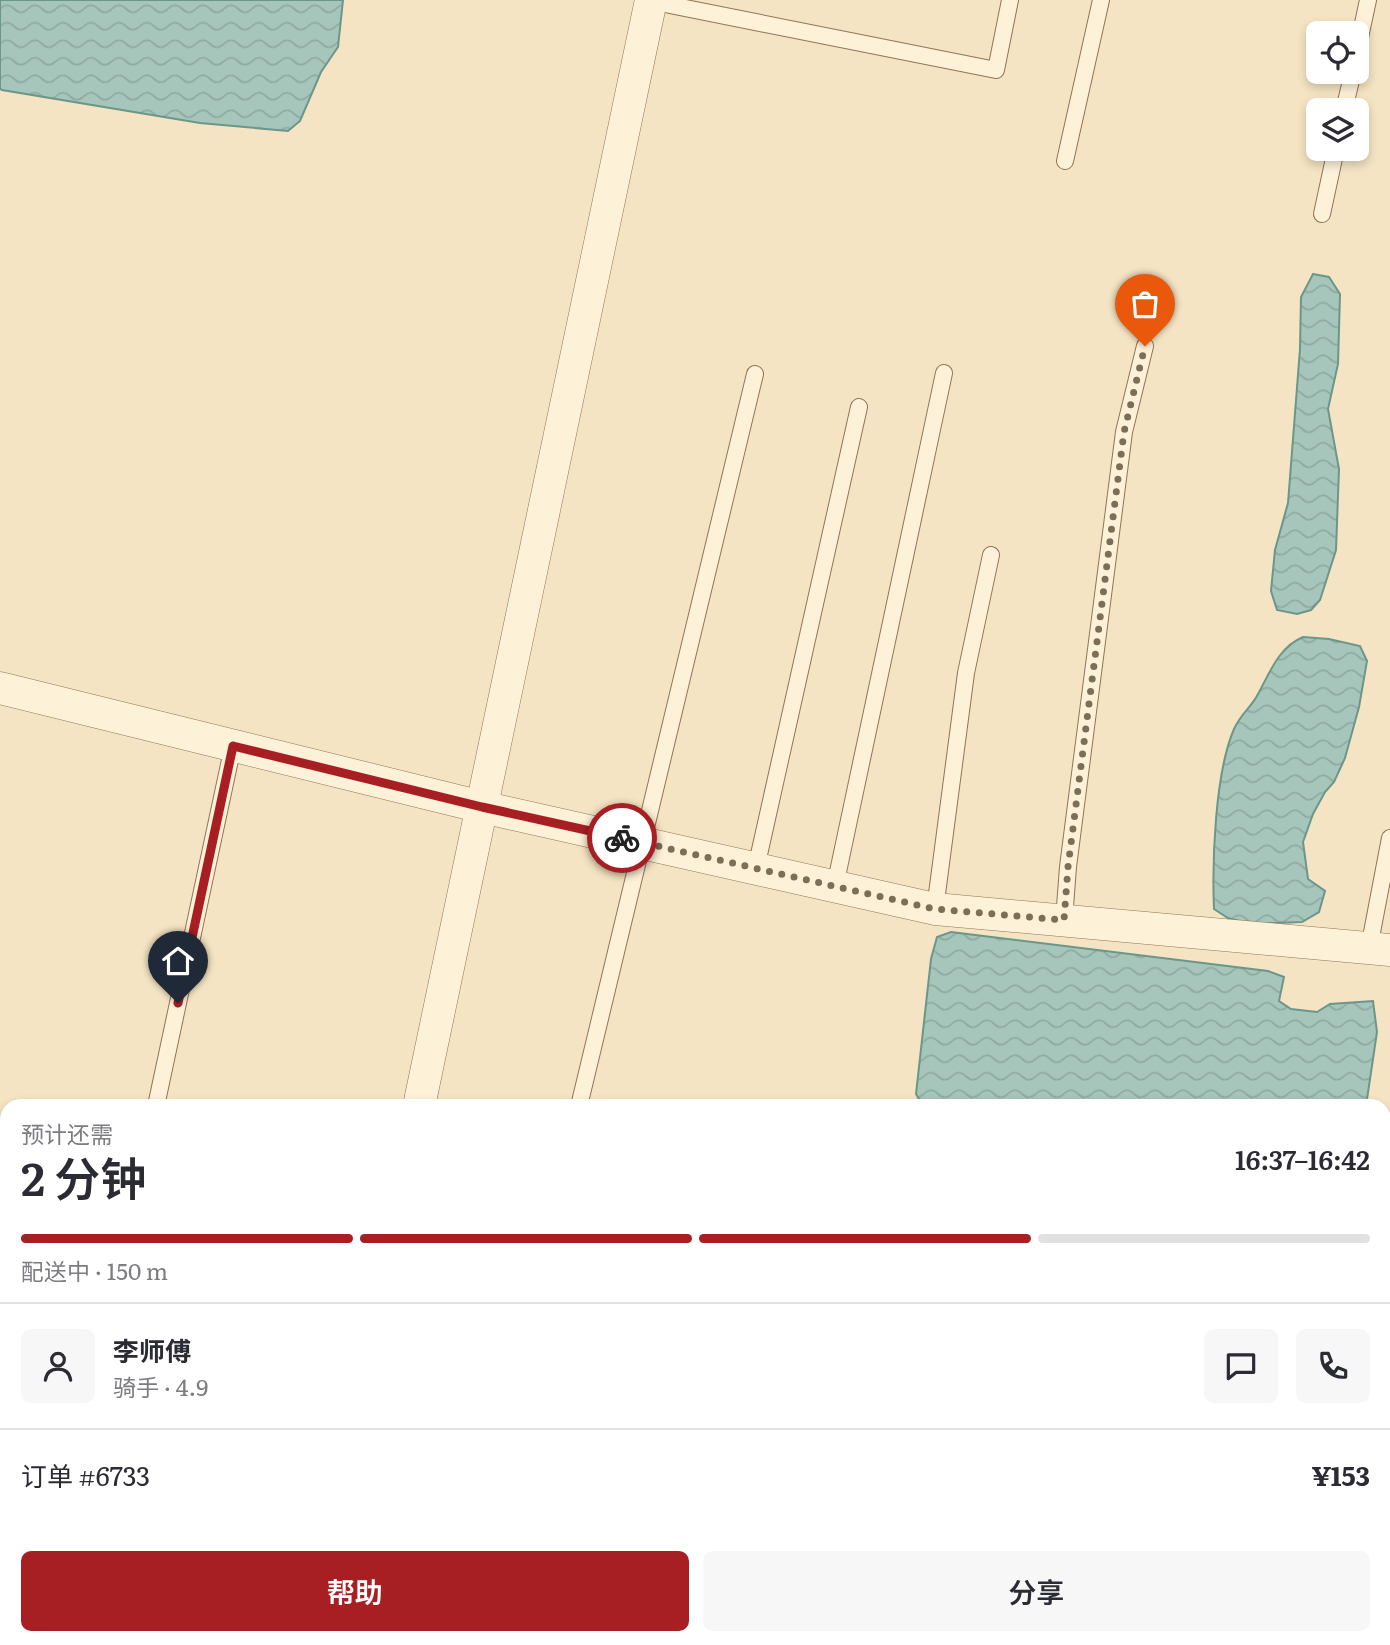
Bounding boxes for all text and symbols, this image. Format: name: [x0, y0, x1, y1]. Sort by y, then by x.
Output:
map controls: [1306, 21, 1369, 161]
button: locate: [1306, 21, 1369, 84]
button: layers: [1306, 98, 1369, 161]
pin: [1115, 274, 1175, 346]
icon: bag: [1126, 285, 1164, 323]
courier: [587, 803, 657, 873]
icon: bike: [603, 819, 641, 857]
pin: [148, 931, 208, 1003]
icon: home: [159, 942, 197, 980]
text: 预计还需: [21, 1116, 113, 1150]
text: 16:37–16:42: [1235, 1139, 1370, 1178]
text: 2 分钟: [21, 1142, 146, 1210]
text: 配送中 · 150 m: [21, 1253, 168, 1287]
button: person: [21, 1329, 95, 1403]
button: chat: [1204, 1329, 1278, 1403]
button: phone: [1296, 1329, 1370, 1403]
text: 李师傅: [113, 1330, 191, 1369]
text: 骑手 · 4.9: [113, 1369, 208, 1403]
text: 订单 #6733: [21, 1455, 150, 1494]
text: ¥153: [1311, 1455, 1370, 1494]
button: 帮助: [21, 1551, 689, 1631]
button: 分享: [703, 1551, 1370, 1631]

